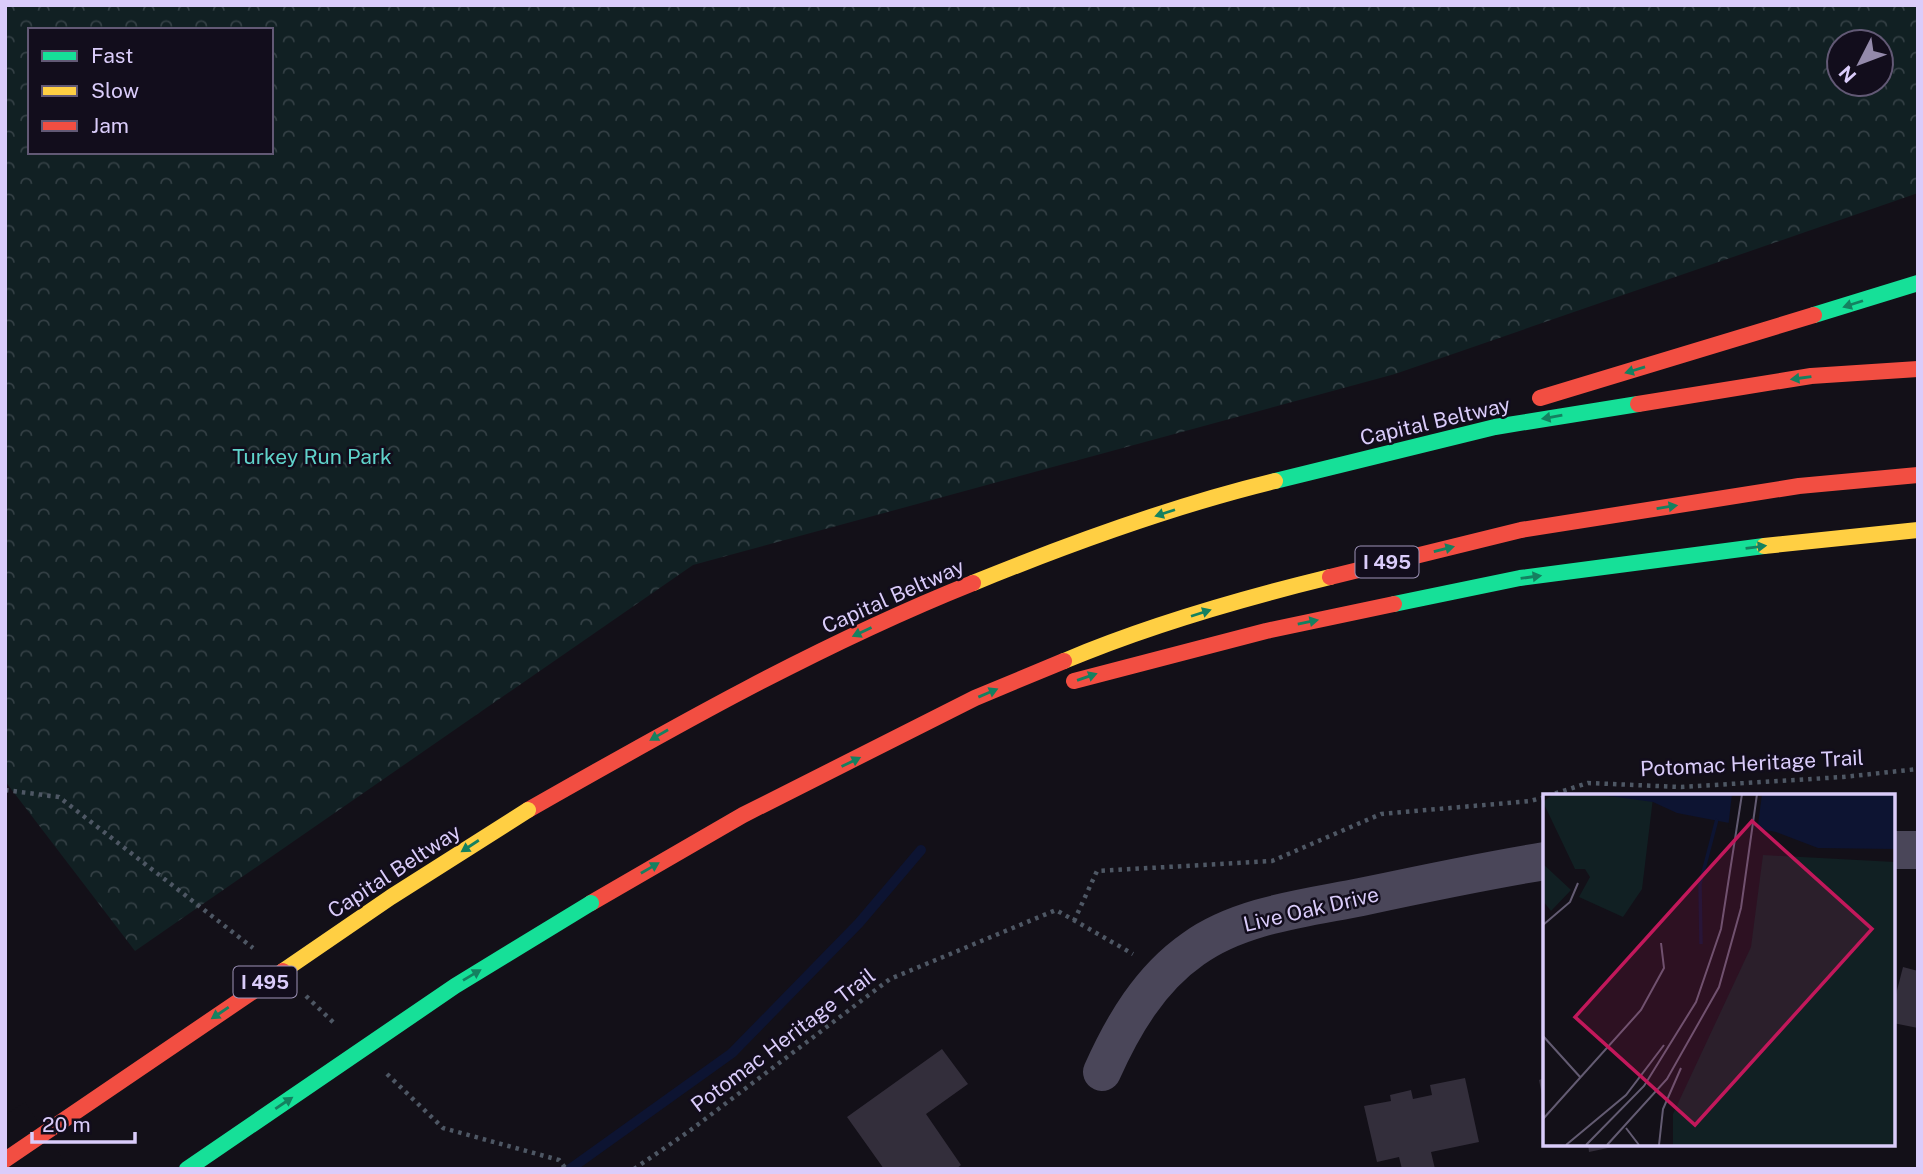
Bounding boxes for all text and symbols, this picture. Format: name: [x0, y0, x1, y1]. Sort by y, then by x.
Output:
legend: [28, 28, 273, 154]
north arrow: [1825, 28, 1895, 98]
text: Fast: [91, 43, 133, 68]
text: N: [1834, 61, 1861, 87]
text: Slow: [91, 78, 139, 103]
text: Jam: [91, 113, 129, 138]
one-way arrow: [1842, 299, 1863, 310]
one-way arrow: [1624, 365, 1645, 375]
one-way arrow: [1790, 372, 1812, 383]
street label: Capital Beltway: [1358, 392, 1512, 450]
one-way arrow: [1541, 412, 1563, 423]
park label: Turkey Run Park: [232, 444, 392, 469]
one-way arrow: [1657, 501, 1679, 512]
one-way arrow: [1154, 508, 1175, 519]
one-way arrow: [1746, 542, 1768, 553]
one-way arrow: [1433, 543, 1455, 554]
road number: I 495: [1356, 547, 1418, 578]
street label: Capital Beltway: [818, 553, 968, 639]
one-way arrow: [1520, 571, 1542, 582]
one-way arrow: [1190, 607, 1211, 618]
one-way arrow: [1297, 617, 1319, 628]
one-way arrow: [852, 626, 872, 638]
one-way arrow: [1077, 671, 1098, 682]
one-way arrow: [977, 687, 998, 698]
one-way arrow: [650, 729, 669, 741]
street label: Potomac Heritage Trail: [1640, 745, 1864, 781]
one-way arrow: [841, 756, 861, 767]
inset map: [1543, 794, 1895, 1146]
street label: Capital Beltway: [323, 819, 465, 923]
one-way arrow: [460, 840, 480, 853]
one-way arrow: [641, 862, 660, 875]
street label: Live Oak Drive: [1241, 881, 1381, 937]
street label: Potomac Heritage Trail: [686, 963, 880, 1117]
road number: I 495: [233, 966, 296, 998]
one-way arrow: [463, 969, 482, 982]
one-way arrow: [211, 1006, 229, 1020]
one-way arrow: [275, 1096, 293, 1110]
scale bar: [32, 1100, 135, 1144]
text: 20 m: [42, 1112, 91, 1137]

